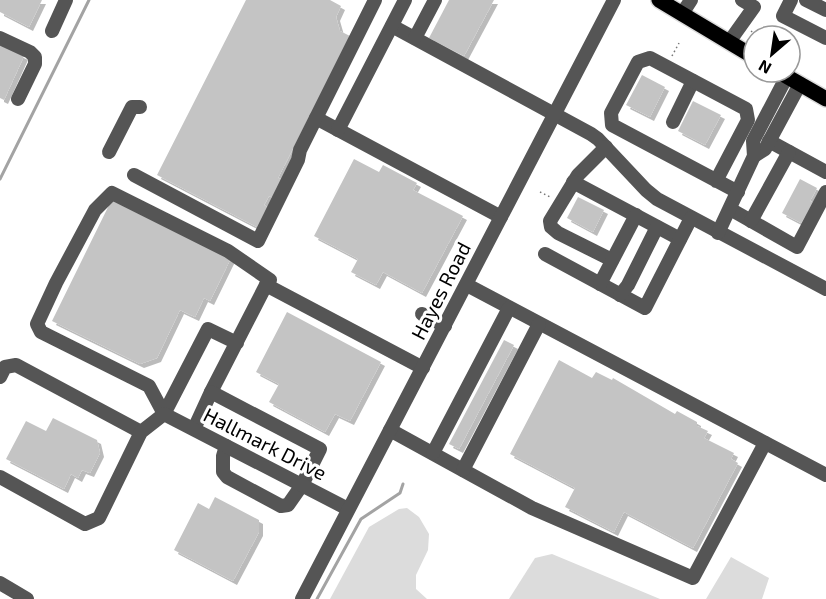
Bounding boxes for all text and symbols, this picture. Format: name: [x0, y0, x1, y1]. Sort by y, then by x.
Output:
north arrow: [742, 24, 802, 84]
text: N: [755, 56, 774, 79]
street label: Hayes Road: [405, 238, 475, 343]
street label: Hallmark Drive: [200, 402, 331, 484]

